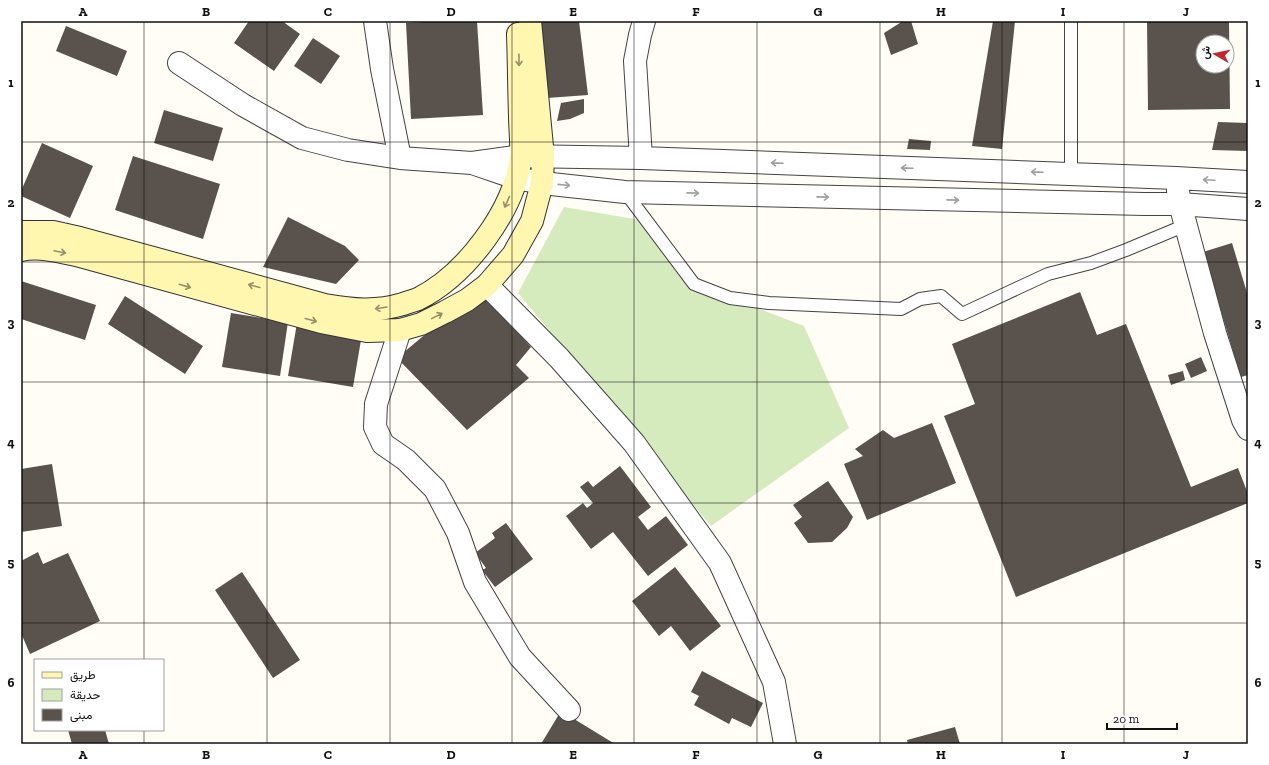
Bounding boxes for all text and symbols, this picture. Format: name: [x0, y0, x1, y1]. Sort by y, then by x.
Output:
text: A: [79, 4, 88, 19]
text: B: [202, 4, 210, 19]
text: C: [324, 4, 332, 19]
text: D: [446, 4, 456, 19]
text: E: [569, 4, 577, 19]
text: F: [692, 4, 700, 19]
text: G: [814, 4, 823, 19]
text: H: [936, 4, 946, 19]
text: I: [1061, 4, 1066, 19]
text: J: [1183, 4, 1189, 19]
north arrow: [1195, 34, 1235, 74]
text: ش: [1198, 45, 1213, 60]
one-way arrow: [515, 53, 523, 66]
text: 1: [8, 75, 14, 90]
text: 1: [1255, 75, 1261, 90]
one-way arrow: [771, 159, 784, 167]
one-way arrow: [901, 164, 914, 171]
one-way arrow: [1031, 169, 1044, 176]
one-way arrow: [1203, 176, 1216, 183]
one-way arrow: [557, 181, 570, 189]
one-way arrow: [686, 190, 699, 197]
one-way arrow: [816, 193, 829, 200]
text: 2: [8, 195, 15, 210]
one-way arrow: [503, 195, 510, 207]
text: 2: [1255, 195, 1262, 210]
one-way arrow: [946, 196, 959, 204]
one-way arrow: [53, 248, 66, 256]
one-way arrow: [178, 282, 191, 290]
one-way arrow: [248, 282, 261, 290]
one-way arrow: [375, 305, 388, 313]
one-way arrow: [431, 312, 443, 319]
text: 3: [8, 315, 15, 330]
text: 3: [1255, 315, 1262, 330]
one-way arrow: [304, 316, 317, 324]
text: 4: [7, 435, 15, 450]
text: 4: [1254, 435, 1262, 450]
text: 5: [8, 555, 15, 570]
text: 5: [1255, 555, 1262, 570]
legend: [34, 659, 164, 731]
text: طريق: [70, 668, 96, 683]
text: 6: [8, 675, 15, 690]
text: 6: [1255, 675, 1262, 690]
text: حديقة: [70, 688, 100, 702]
scale bar: [1107, 705, 1177, 731]
text: مبنى: [70, 708, 92, 723]
text: 20 m: [1113, 712, 1140, 726]
text: A: [79, 747, 88, 762]
text: B: [202, 747, 210, 762]
text: C: [324, 747, 332, 762]
text: D: [446, 747, 456, 762]
text: E: [569, 747, 577, 762]
text: F: [692, 747, 700, 762]
text: G: [814, 747, 823, 762]
text: H: [936, 747, 946, 762]
text: I: [1061, 747, 1066, 762]
text: J: [1183, 747, 1189, 762]

